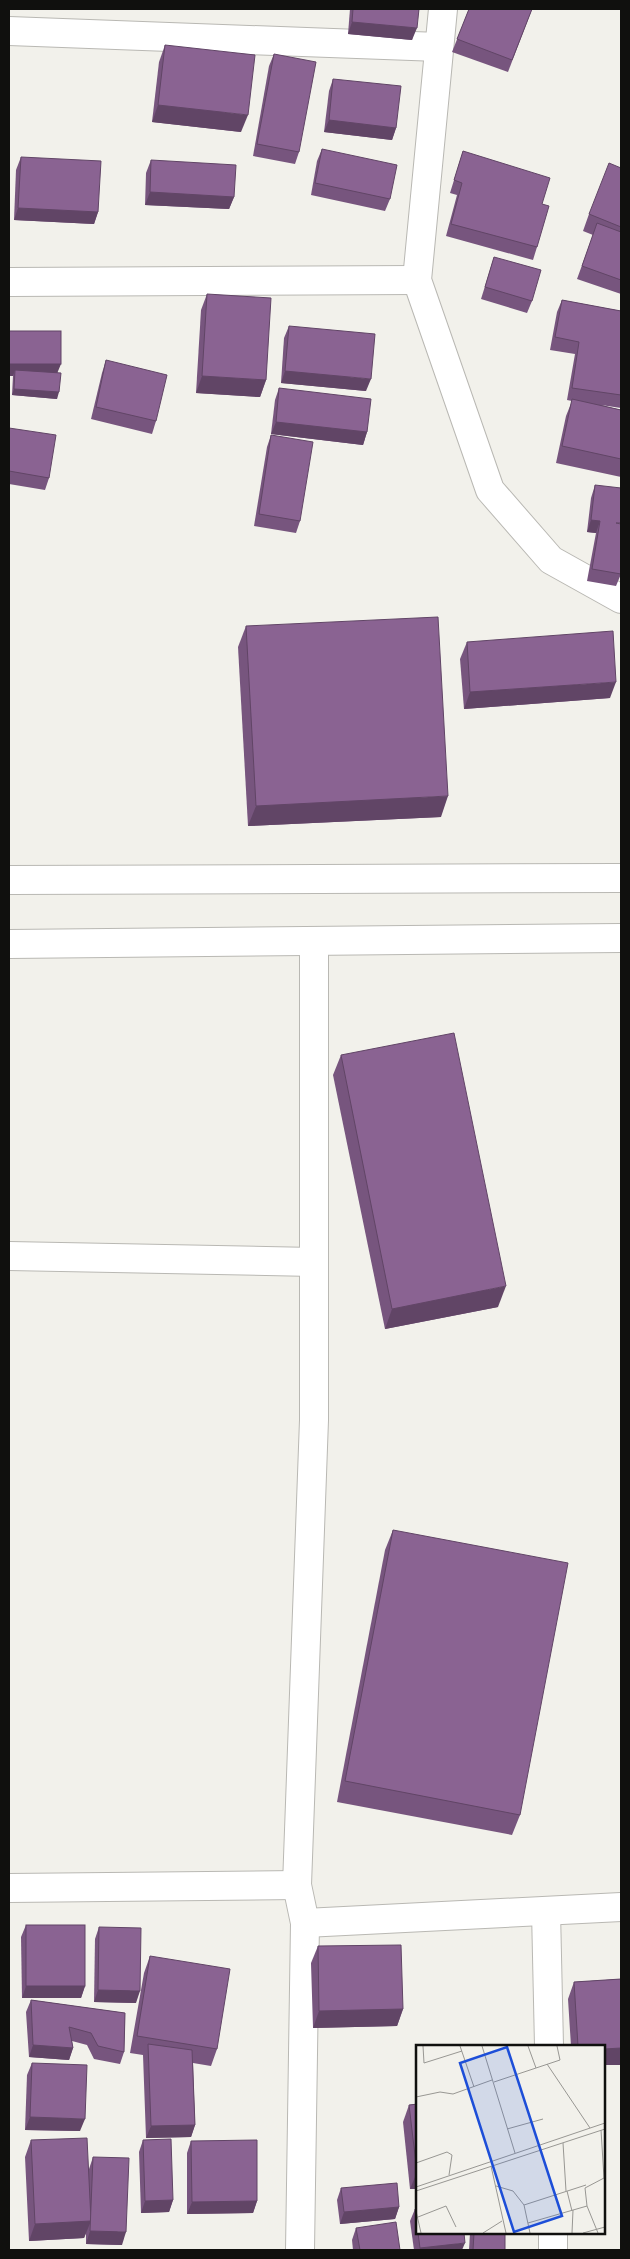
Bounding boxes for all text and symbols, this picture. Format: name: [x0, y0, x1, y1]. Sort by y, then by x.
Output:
inset map: [416, 2045, 605, 2234]

